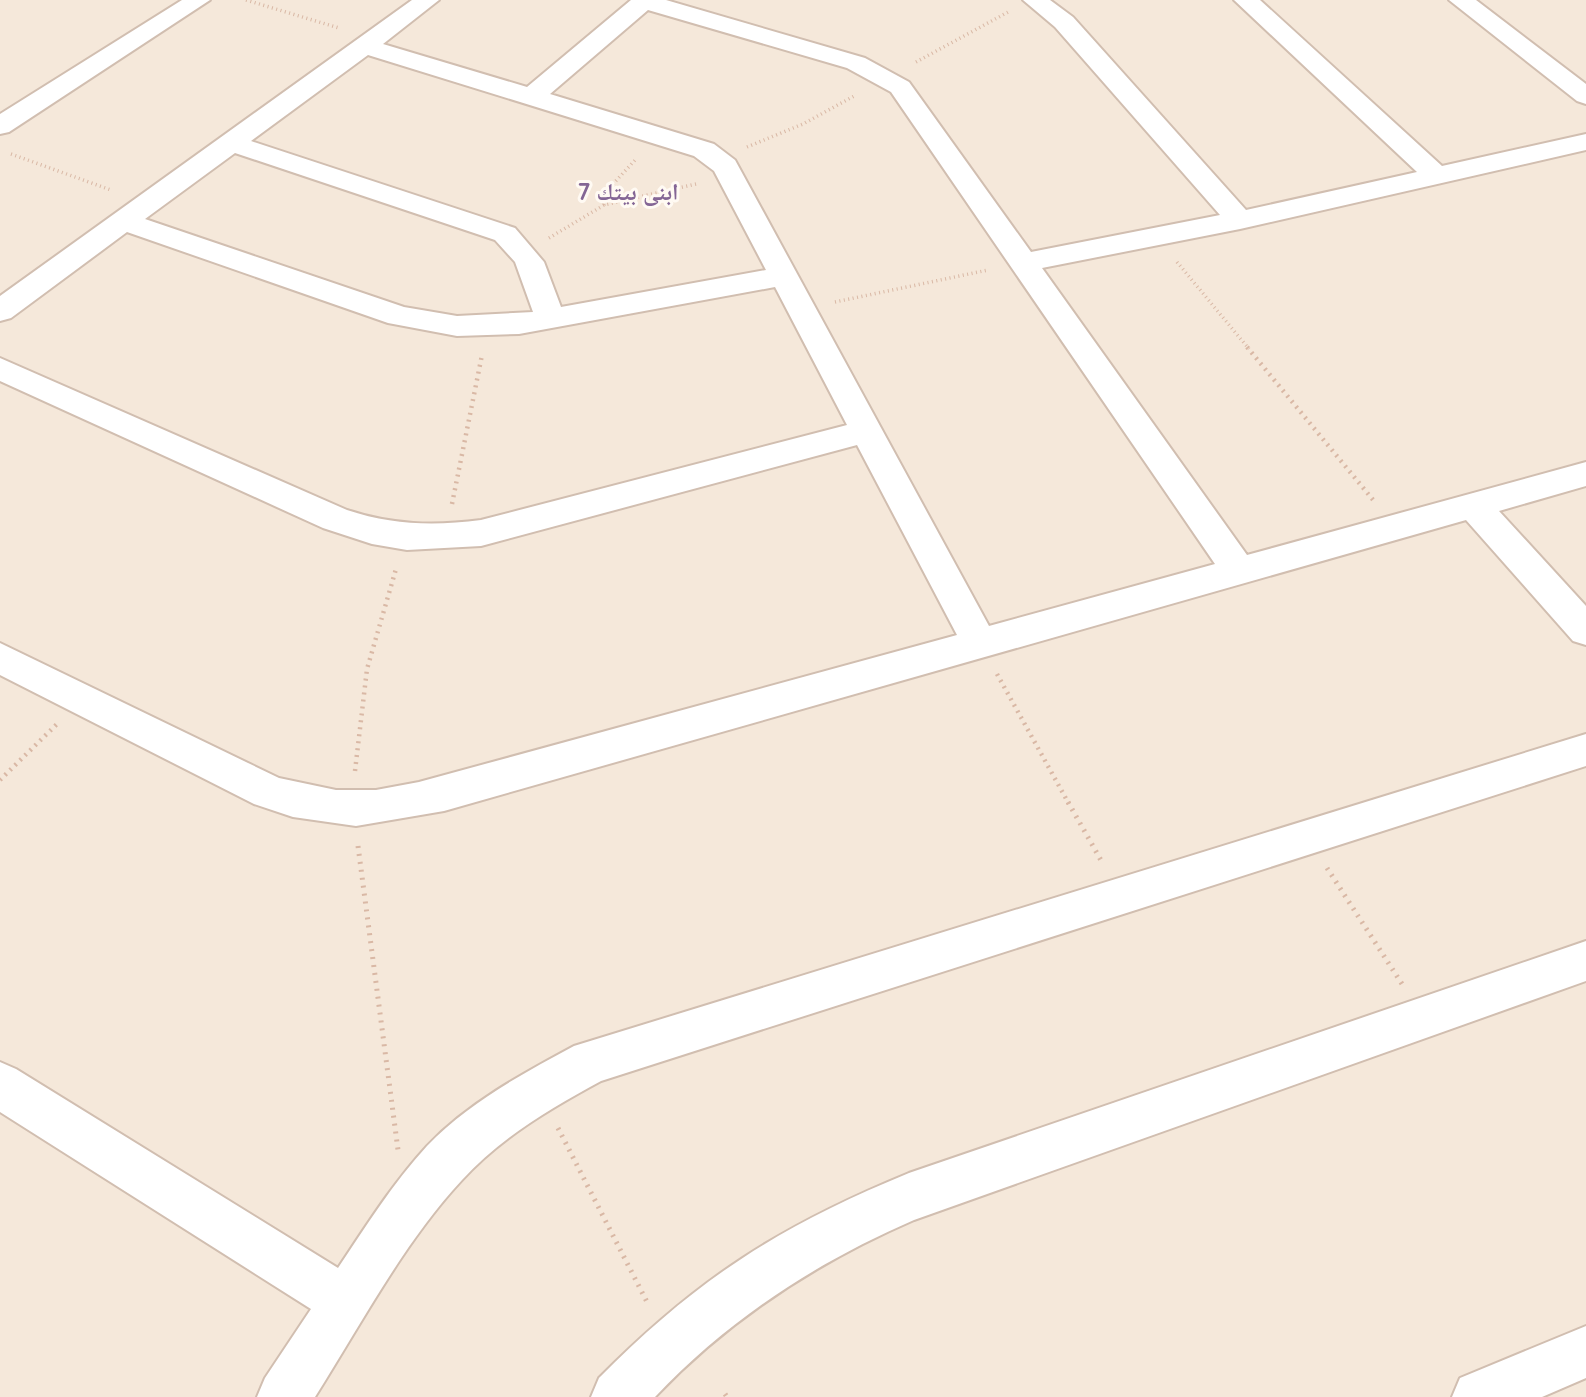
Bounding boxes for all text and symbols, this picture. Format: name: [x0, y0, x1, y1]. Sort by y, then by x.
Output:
district label: ابنى بيتك 7: [578, 177, 678, 206]

